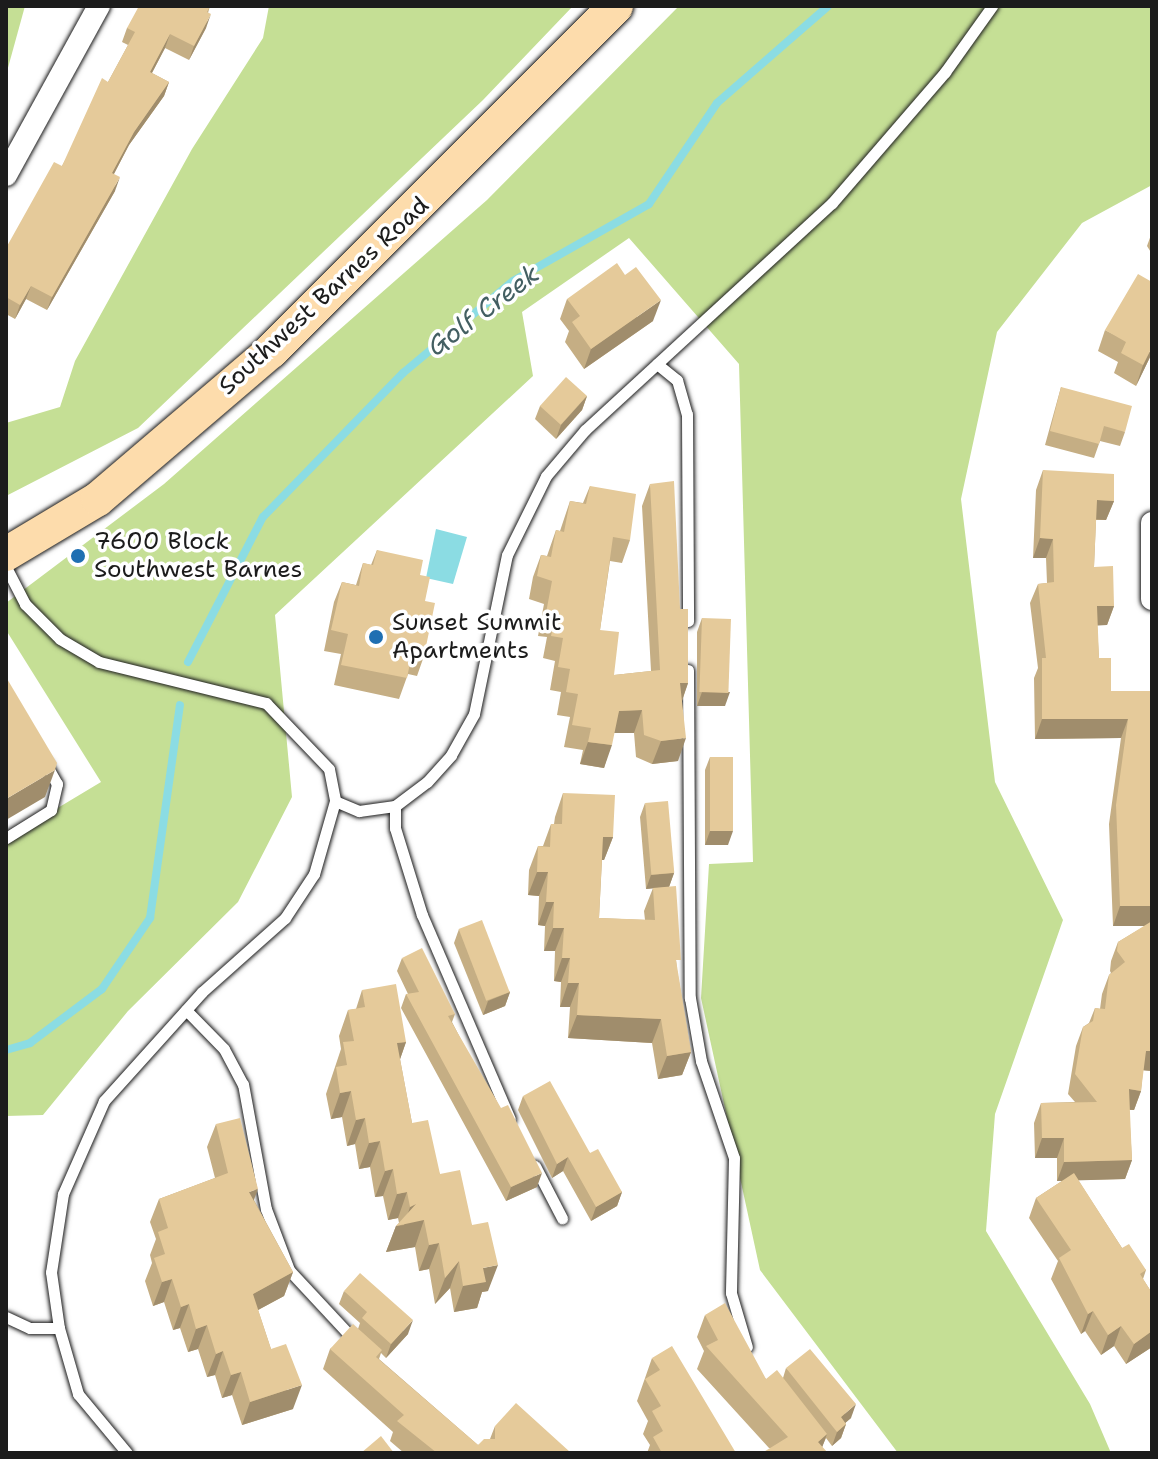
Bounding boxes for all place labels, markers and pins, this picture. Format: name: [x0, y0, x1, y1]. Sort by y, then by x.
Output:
place label: 7600 Block Southwest Barnes: [94, 528, 302, 584]
marker: 7600 Block Southwest Barnes: [69, 547, 87, 565]
place label: Sunset Summit Apartments: [392, 609, 561, 665]
marker: Sunset Summit Apartments: [367, 628, 385, 646]

